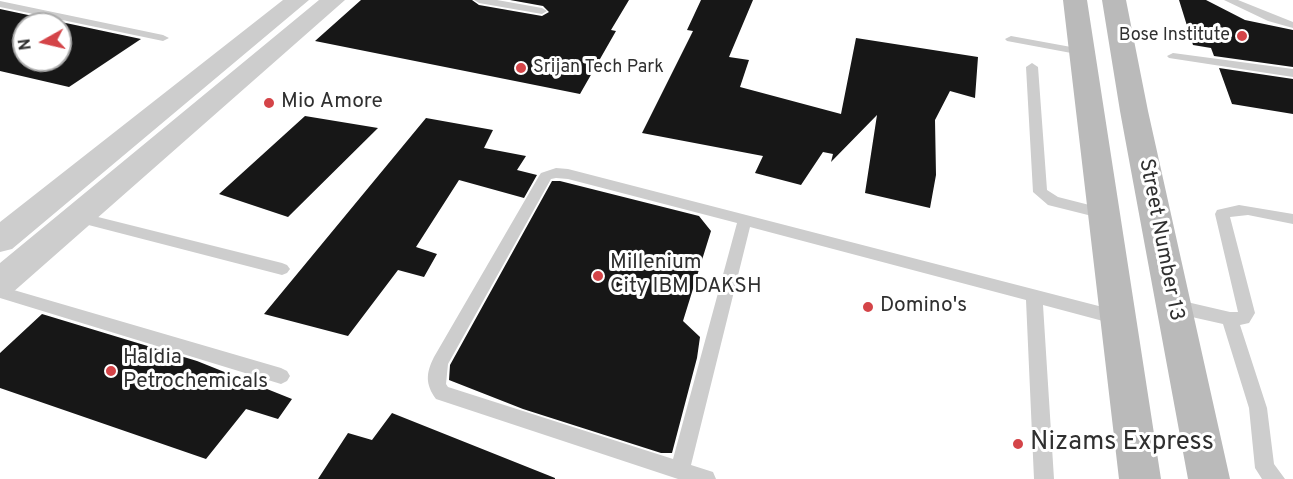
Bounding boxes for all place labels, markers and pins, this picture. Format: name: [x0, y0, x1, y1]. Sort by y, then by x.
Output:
place label: Bose Institute: [1119, 25, 1230, 47]
marker: Bose Institute: [1235, 29, 1249, 43]
place label: Srijan Tech Park: [533, 57, 664, 79]
marker: Srijan Tech Park: [514, 61, 528, 75]
place label: Mio Amore: [281, 90, 383, 116]
marker: Mio Amore: [262, 96, 276, 110]
place label: Millenium City IBM DAKSH: [610, 251, 762, 301]
marker: Millenium City IBM DAKSH: [591, 269, 605, 283]
place label: Domino's: [880, 294, 967, 320]
marker: Domino's: [861, 300, 875, 314]
place label: Haldia Petrochemicals: [123, 346, 268, 396]
marker: Haldia Petrochemicals: [104, 364, 118, 378]
place label: Nizams Express: [1030, 428, 1214, 460]
marker: Nizams Express: [1011, 437, 1025, 451]

